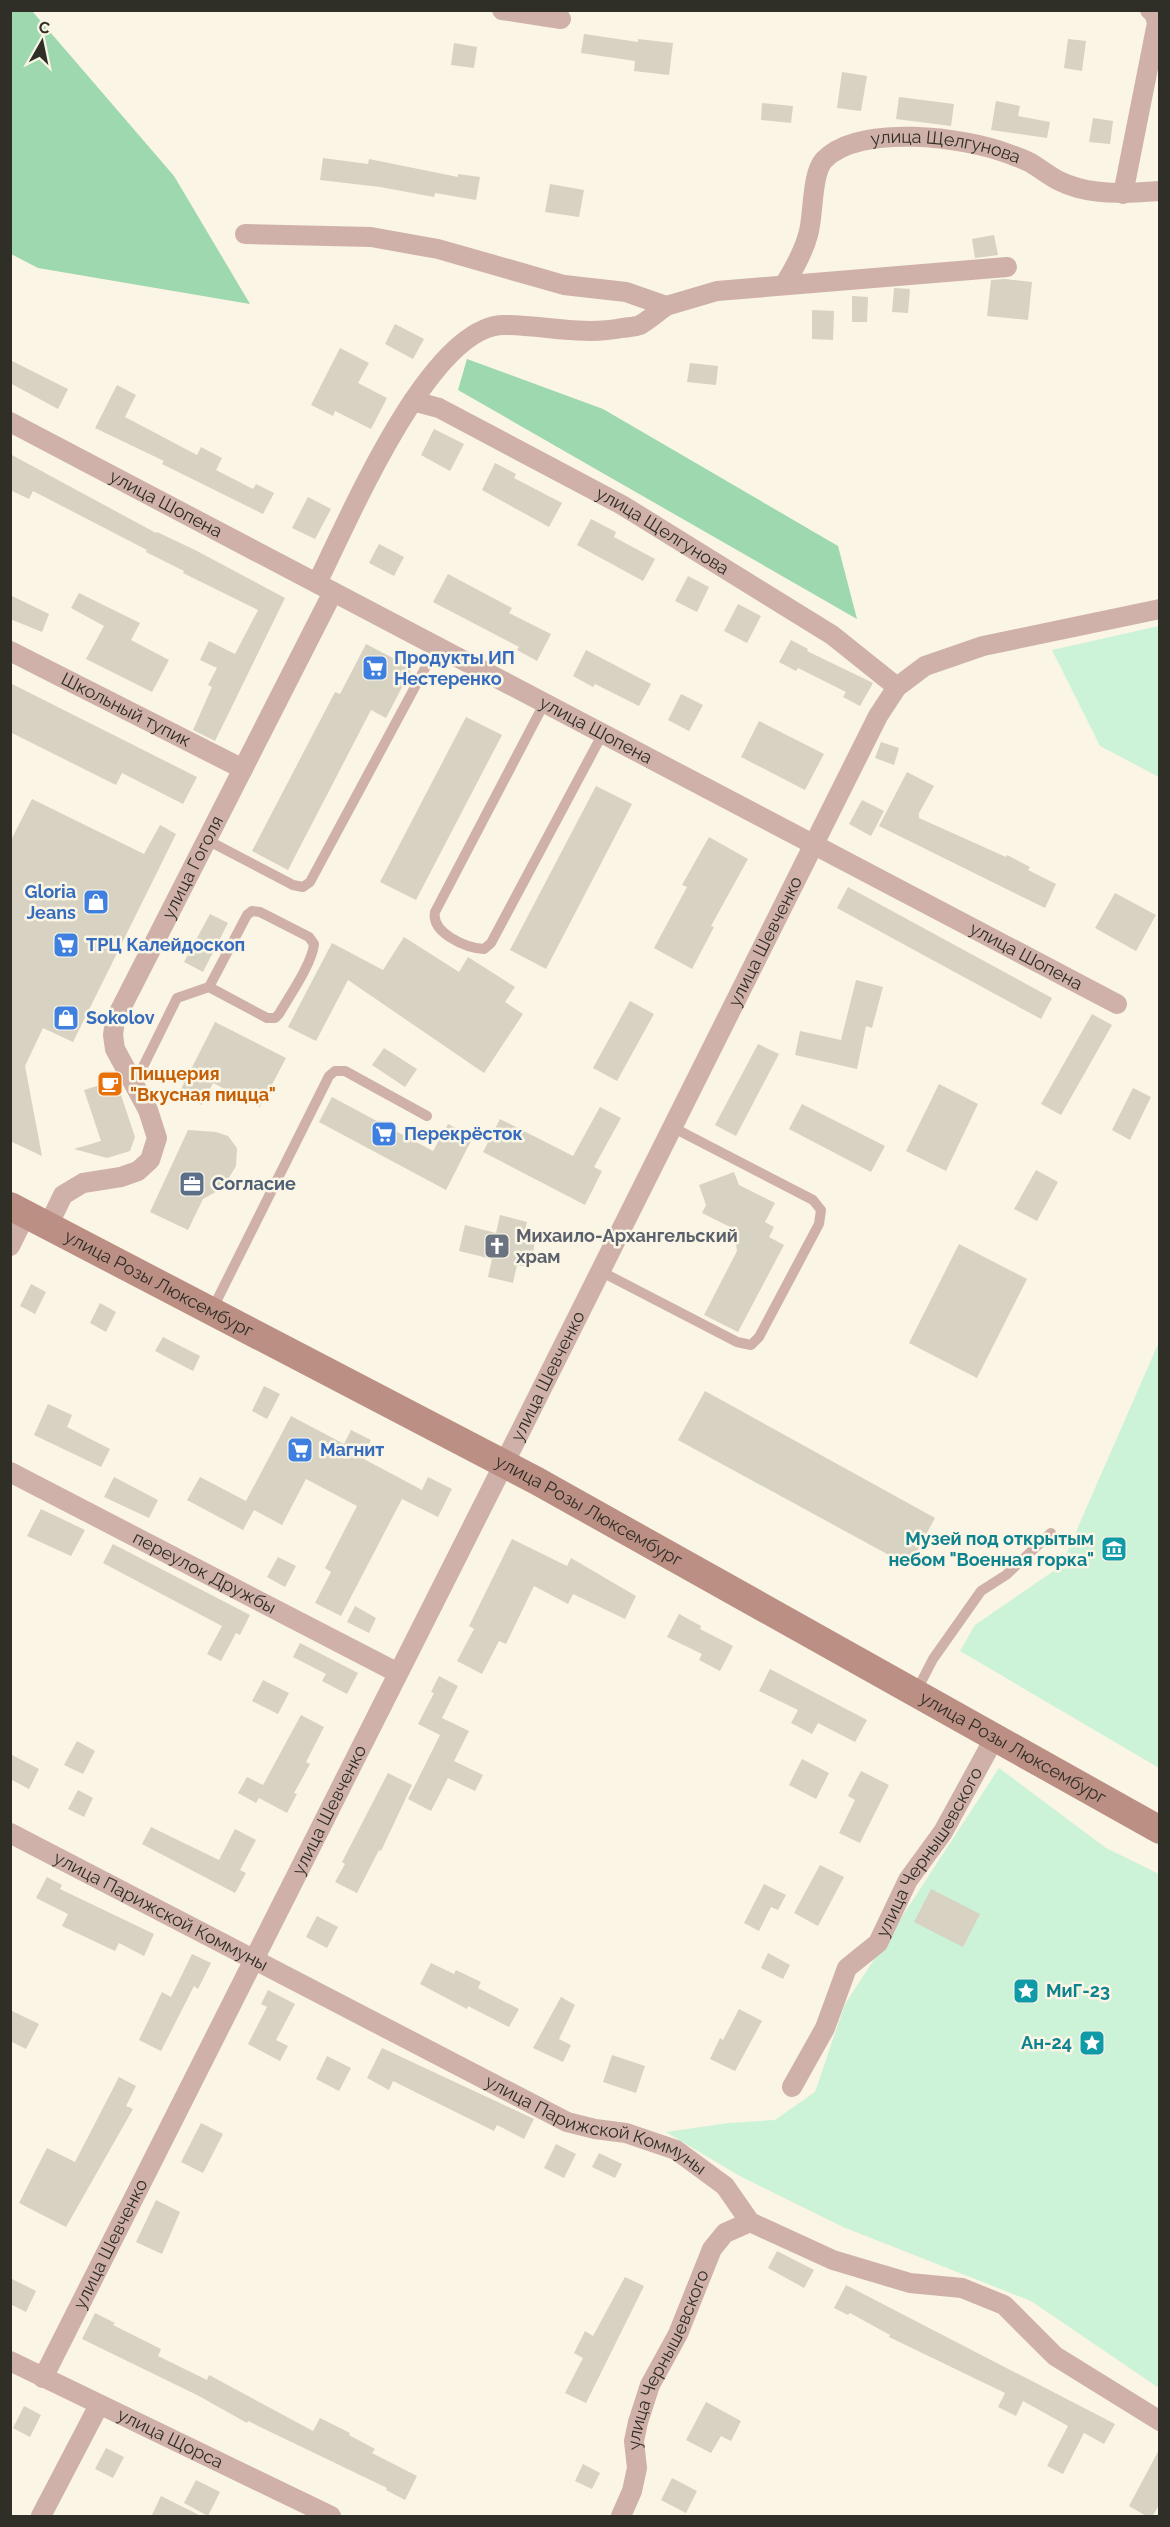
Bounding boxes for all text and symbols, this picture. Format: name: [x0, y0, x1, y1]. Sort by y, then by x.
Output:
north arrow: [12, 12, 72, 72]
text: С: [37, 17, 51, 38]
street label: улица Щелгунова: [869, 126, 1023, 167]
street label: улица Шопена: [106, 465, 226, 542]
street label: улица Щелгунова: [593, 482, 733, 579]
place label: Продукты ИП Нестеренко: [394, 647, 515, 689]
supermarket icon: Продукты ИП Нестеренко: [360, 653, 390, 683]
street label: Школьный тупик: [58, 668, 194, 751]
street label: улица Шопена: [536, 691, 656, 768]
street label: улица Гоголя: [157, 812, 227, 922]
street label: улица Шевченко: [724, 872, 806, 1010]
place label: Gloria Jeans: [24, 881, 76, 923]
shop icon: Gloria Jeans: [81, 887, 111, 917]
street label: улица Шопена: [966, 918, 1086, 994]
supermarket icon: ТРЦ Калейдоскоп: [51, 930, 81, 960]
place label: ТРЦ Калейдоскоп: [86, 934, 245, 955]
shop icon: Sokolov: [51, 1003, 81, 1033]
place label: Sokolov: [86, 1007, 155, 1028]
place label: Пиццерия "Вкусная пицца": [130, 1063, 276, 1105]
cafe icon: Пиццерия "Вкусная пицца": [95, 1069, 125, 1099]
supermarket icon: Перекрёсток: [369, 1119, 399, 1149]
place label: Перекрёсток: [404, 1123, 523, 1144]
office icon: Согласие: [177, 1169, 207, 1199]
place label: Согласие: [212, 1173, 296, 1194]
street label: улица Розы Люксембург: [61, 1225, 257, 1341]
place label: Михаило-Архангельский храм: [516, 1225, 738, 1267]
church icon: Михаило-Архангельский храм: [482, 1231, 512, 1261]
street label: улица Шевченко: [506, 1307, 589, 1444]
supermarket icon: Магнит: [285, 1435, 315, 1465]
place label: Магнит: [320, 1439, 384, 1460]
street label: улица Розы Люксембург: [492, 1450, 686, 1570]
street label: переулок Дружбы: [130, 1527, 280, 1618]
place label: Музей под открытым небом "Военная горка": [888, 1528, 1094, 1570]
museum icon: Музей под открытым небом "Военная горка": [1099, 1534, 1129, 1564]
street label: улица Розы Люксембург: [916, 1687, 1110, 1808]
street label: улица Шевченко: [287, 1741, 371, 1878]
street label: улица Чернышевского: [871, 1763, 987, 1940]
street label: улица Парижской Коммуны: [51, 1847, 272, 1975]
place icon: МиГ-23: [1011, 1976, 1041, 2006]
place label: МиГ-23: [1046, 1980, 1110, 2001]
place icon: Ан-24: [1077, 2028, 1107, 2058]
place label: Ан-24: [1021, 2032, 1072, 2053]
street label: улица Парижской Коммуны: [482, 2070, 711, 2179]
street label: улица Шевченко: [69, 2175, 152, 2312]
street label: улица Чернышевского: [623, 2266, 713, 2451]
street label: улица Щорса: [114, 2404, 227, 2472]

